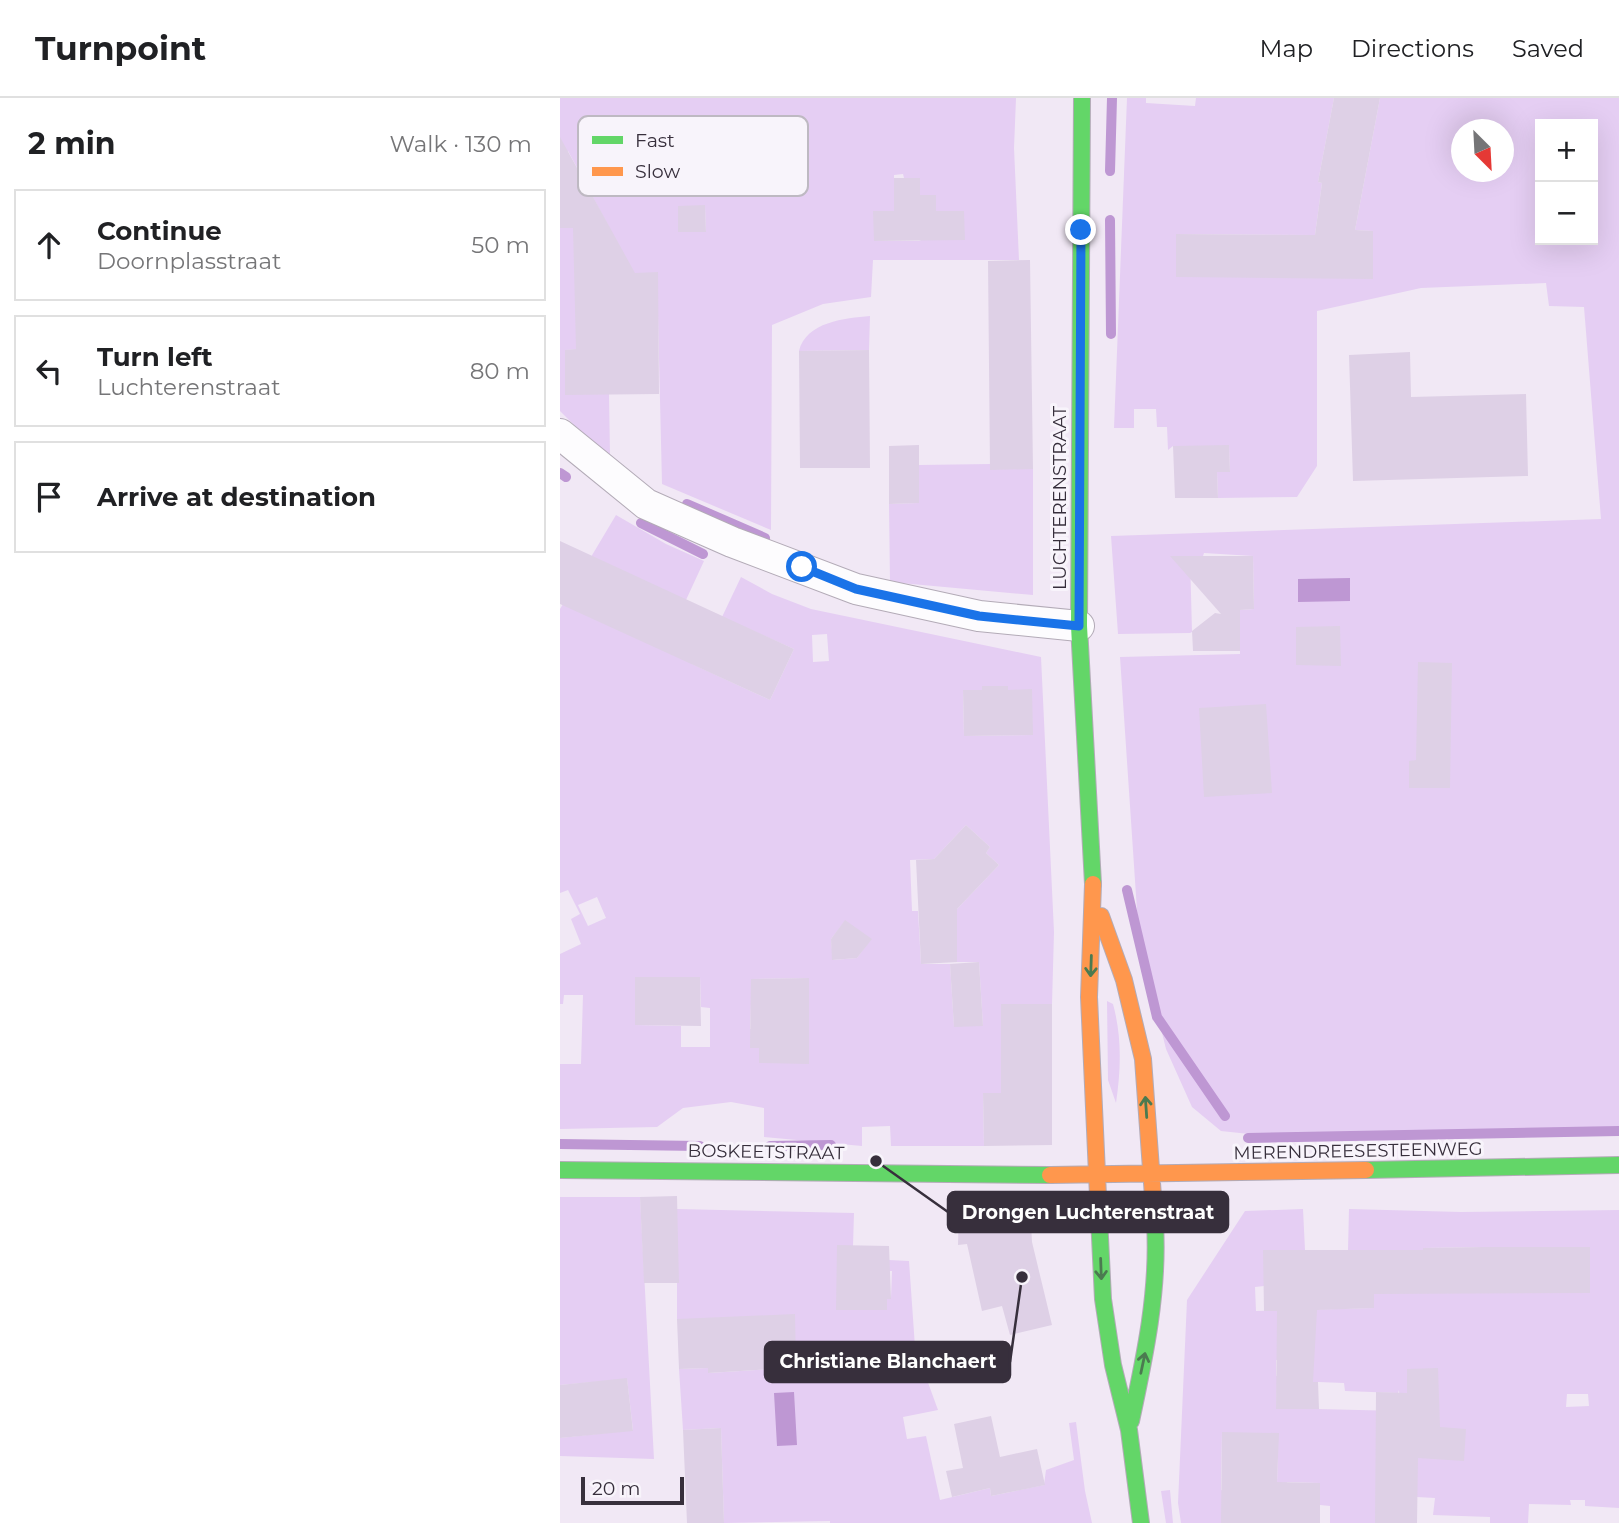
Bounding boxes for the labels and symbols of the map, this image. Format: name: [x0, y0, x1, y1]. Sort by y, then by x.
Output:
legend: [578, 116, 808, 196]
north arrow: [1451, 119, 1514, 182]
text: Fast: [635, 129, 675, 152]
text: Slow: [635, 160, 680, 183]
route end: [1065, 214, 1096, 245]
street label: LUCHTERENSTRAAT: [1049, 405, 1071, 590]
route start: [786, 551, 817, 582]
one-way arrow: [1085, 954, 1098, 977]
one-way arrow: [1140, 1095, 1153, 1118]
street label: MERENDREESESTEENWEG: [1233, 1138, 1483, 1164]
street label: BOSKEETSTRAAT: [687, 1140, 845, 1164]
callout: Drongen Luchterenstraat: [948, 1192, 1228, 1232]
text: Drongen Luchterenstraat: [962, 1201, 1214, 1224]
one-way arrow: [1095, 1257, 1108, 1280]
callout: Christiane Blanchaert: [765, 1342, 1010, 1382]
text: Christiane Blanchaert: [779, 1350, 997, 1373]
one-way arrow: [1137, 1352, 1151, 1375]
scale bar: [581, 1474, 684, 1506]

